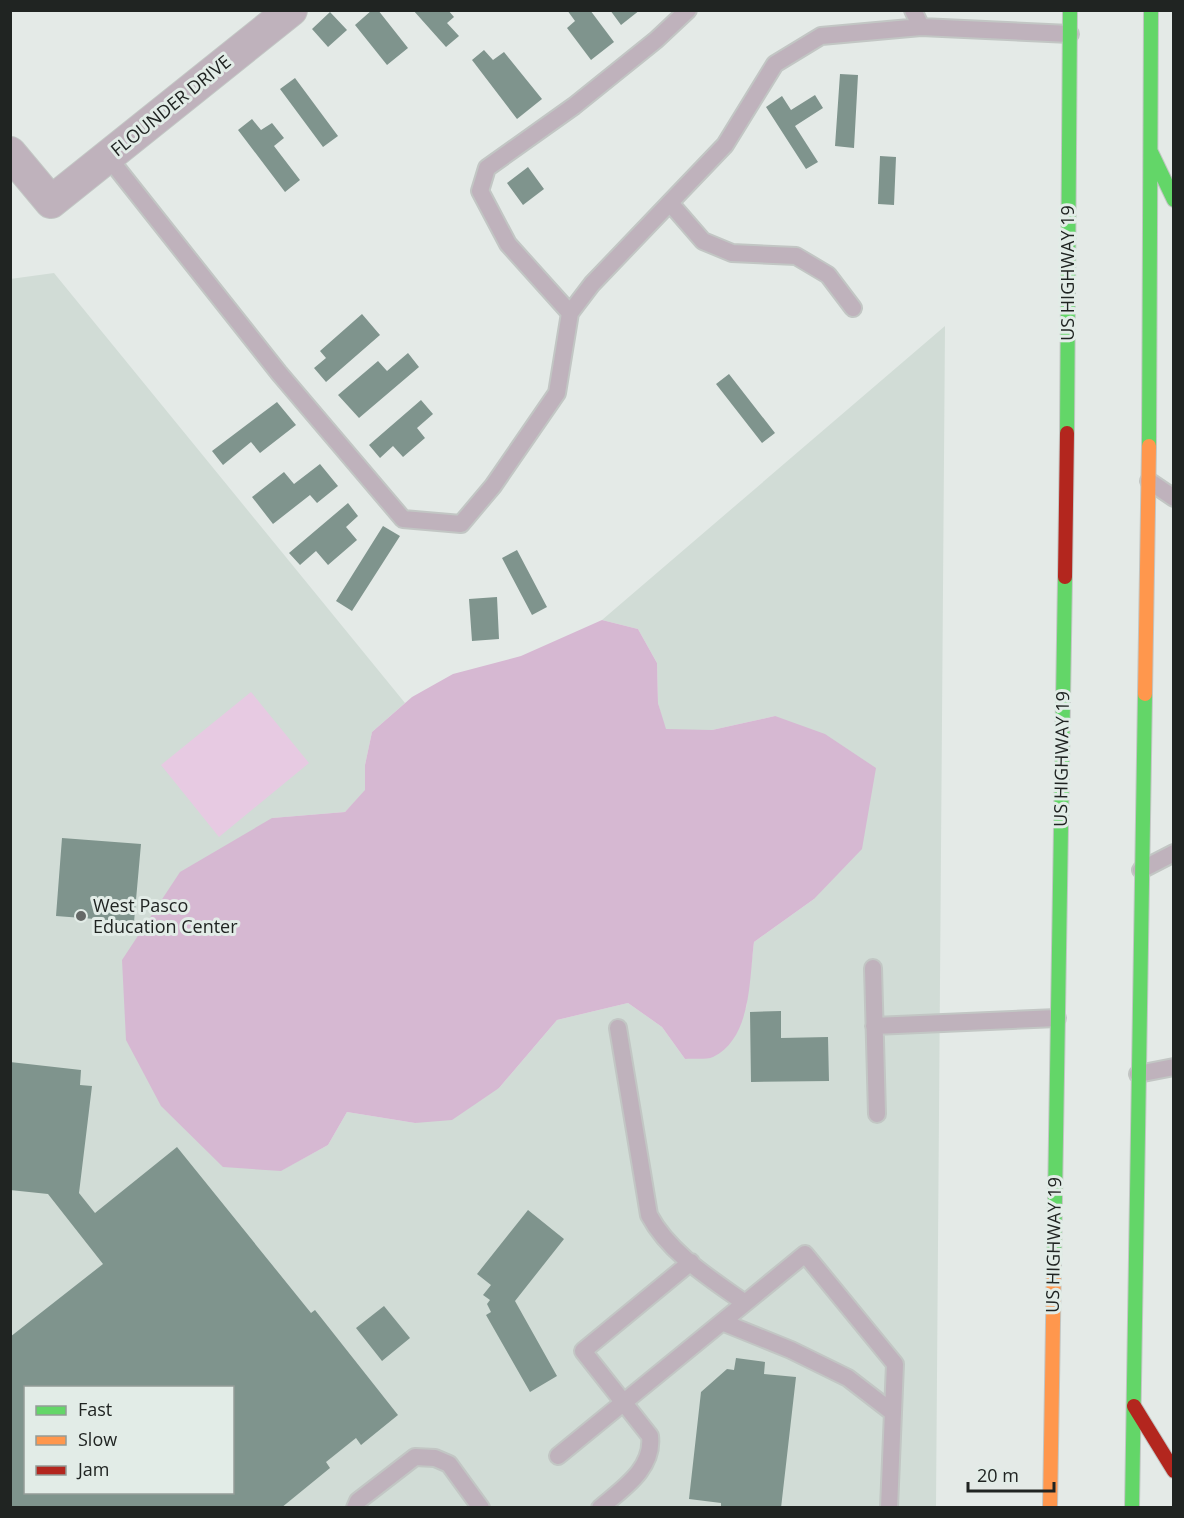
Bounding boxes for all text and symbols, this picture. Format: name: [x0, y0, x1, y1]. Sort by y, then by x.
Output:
street label: FLOUNDER DRIVE: [105, 49, 235, 161]
street label: US HIGHWAY 19: [1055, 205, 1079, 341]
street label: US HIGHWAY 19: [1048, 691, 1074, 827]
place label: West Pasco Education Center: [93, 893, 238, 938]
marker: West Pasco Education Center: [74, 909, 88, 923]
street label: US HIGHWAY 19: [1040, 1177, 1066, 1313]
legend: [24, 1386, 234, 1494]
text: Fast: [78, 1397, 112, 1421]
text: Slow: [78, 1427, 117, 1451]
scale bar: [968, 1455, 1054, 1493]
text: Jam: [76, 1457, 110, 1481]
text: 20 m: [977, 1463, 1019, 1487]

